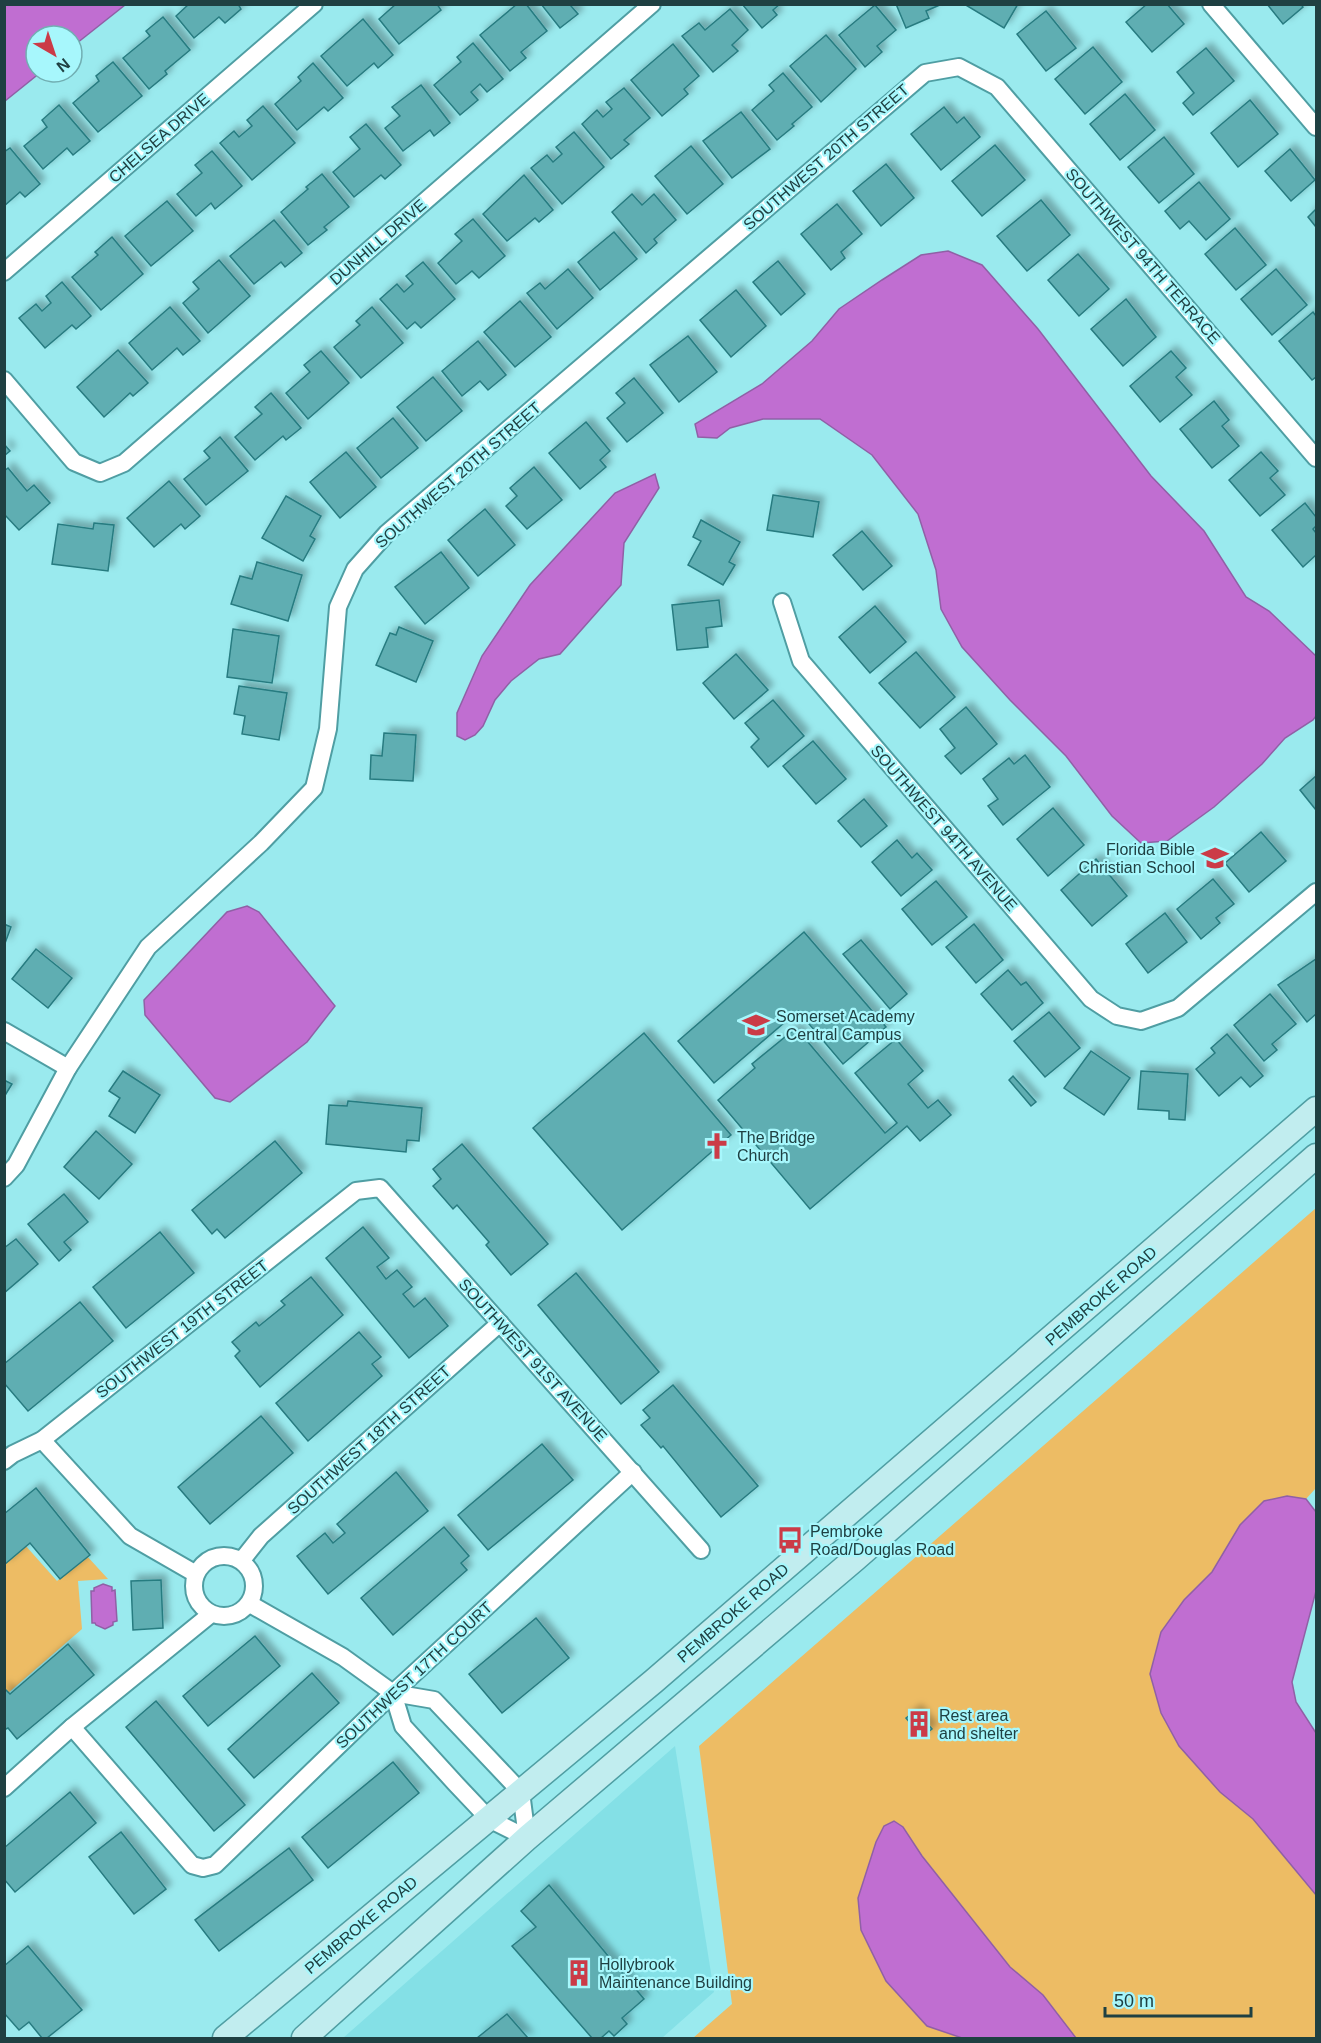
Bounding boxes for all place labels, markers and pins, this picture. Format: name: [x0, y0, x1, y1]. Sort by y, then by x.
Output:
place label: Florida Bible Christian School: [1079, 841, 1195, 876]
school or university icon: Florida Bible Christian School: [1200, 843, 1230, 873]
place label: Somerset Academy - Central Campus: [776, 1008, 915, 1043]
school or university icon: Somerset Academy - Central Campus: [741, 1010, 771, 1040]
place label: The Bridge Church: [737, 1129, 815, 1164]
church icon: The Bridge Church: [702, 1131, 732, 1161]
place label: Pembroke Road/Douglas Road: [810, 1523, 954, 1558]
bus stop icon: Pembroke Road/Douglas Road: [775, 1525, 805, 1555]
place label: Rest area and shelter: [939, 1707, 1019, 1742]
building icon: Rest area and shelter: [904, 1709, 934, 1739]
place label: Hollybrook Maintenance Building: [599, 1956, 752, 1991]
building icon: Hollybrook Maintenance Building: [564, 1958, 594, 1988]

